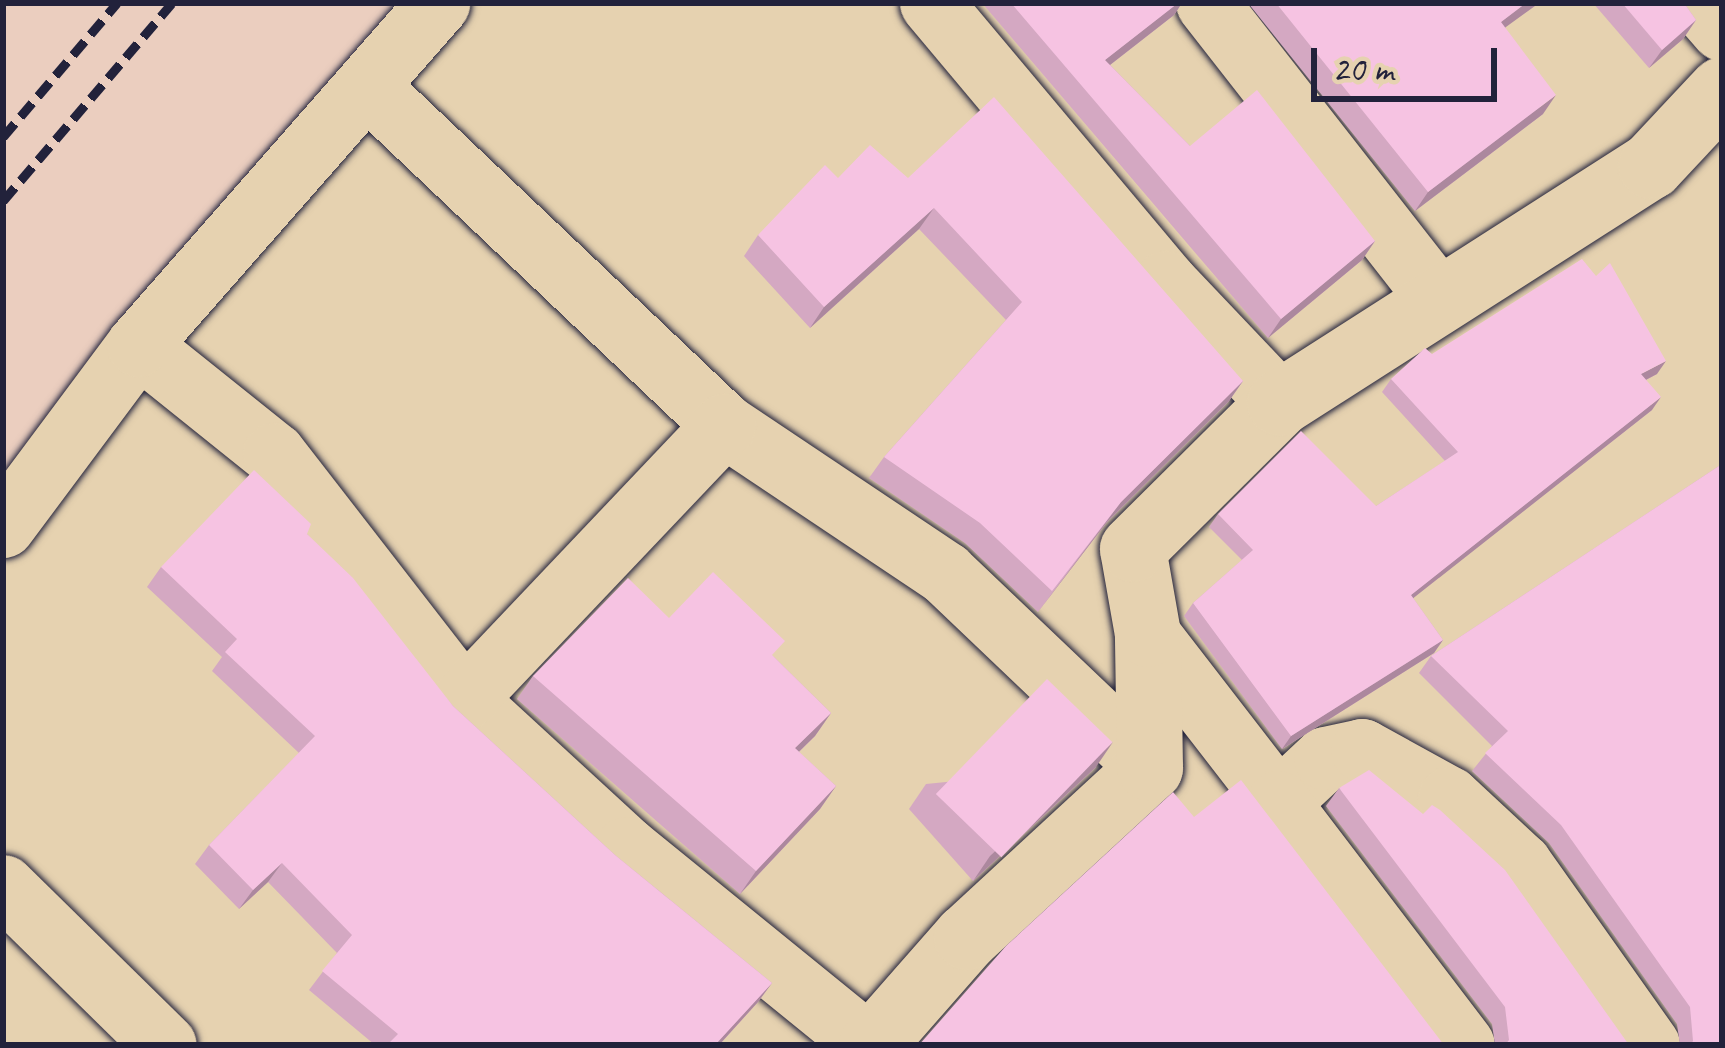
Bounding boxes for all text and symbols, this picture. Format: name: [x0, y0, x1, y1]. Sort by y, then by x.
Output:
scale bar: [1317, 24, 1503, 98]
text: 20 m: [1332, 46, 1393, 92]

